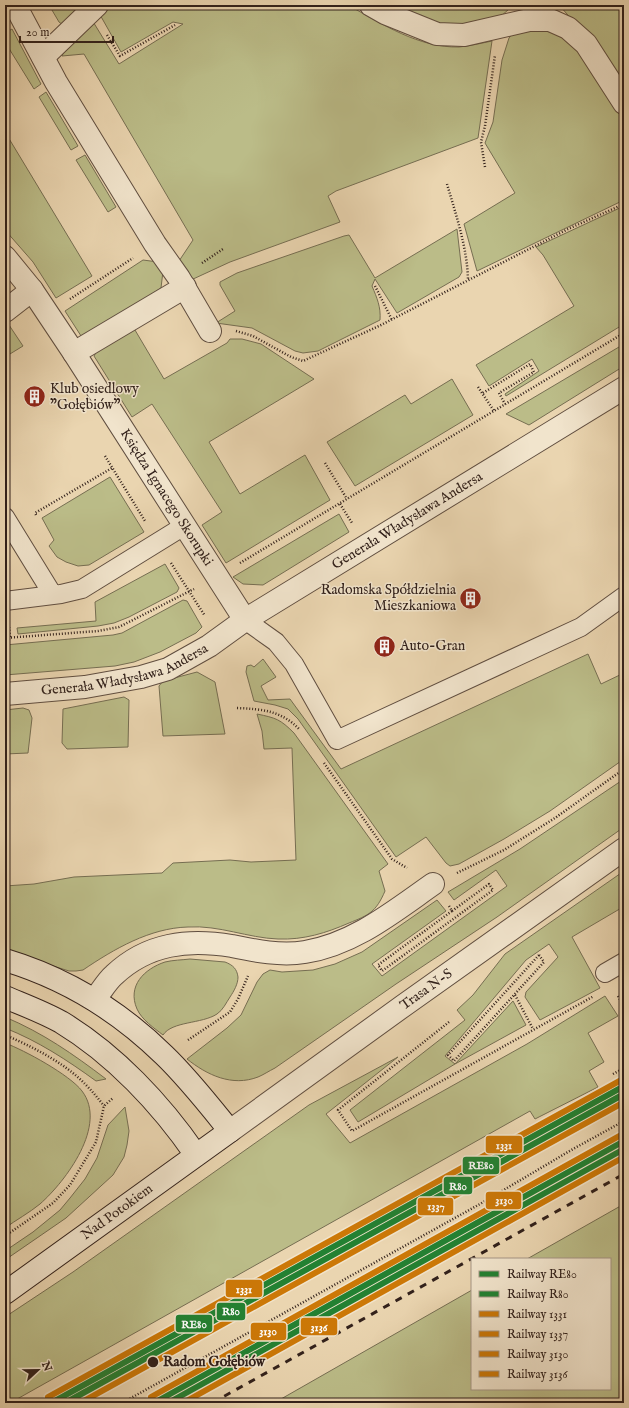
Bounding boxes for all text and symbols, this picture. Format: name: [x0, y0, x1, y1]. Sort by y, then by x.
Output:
scale bar: [20, 18, 113, 44]
text: 20 m: [26, 25, 49, 40]
place label: Klub osiedlowy "Gołębiów": [50, 380, 139, 414]
building icon: Klub osiedlowy "Gołębiów": [21, 384, 47, 410]
street label: Księdza Ignacego Skorupki: [116, 426, 217, 570]
street label: Generała Władysława Andersa: [329, 467, 487, 574]
place label: Radomska Spółdzielnia Mieszkaniowa: [321, 581, 457, 615]
building icon: Radomska Spółdzielnia Mieszkaniowa: [458, 585, 484, 611]
building icon: Auto-Gran: [372, 633, 398, 659]
place label: Auto-Gran: [399, 637, 466, 655]
street label: Generała Władysława Andersa: [40, 639, 212, 700]
street label: Trasa N-S: [397, 965, 456, 1014]
line badge: 1331: [485, 1135, 523, 1154]
text: 1331: [496, 1139, 512, 1153]
line badge: RE80: [462, 1156, 500, 1175]
text: RE80: [468, 1159, 494, 1173]
line badge: R80: [443, 1176, 473, 1195]
street label: Nad Potokiem: [78, 1180, 157, 1244]
text: R80: [449, 1180, 468, 1194]
line badge: 3130: [485, 1191, 522, 1210]
text: 3130: [495, 1194, 513, 1208]
line badge: 1337: [417, 1197, 454, 1216]
text: 1337: [427, 1200, 445, 1214]
legend: [471, 1258, 611, 1390]
text: Railway RE80: [507, 1267, 577, 1282]
line badge: 1331: [225, 1279, 263, 1298]
text: 1331: [236, 1283, 252, 1297]
text: Railway R80: [507, 1287, 569, 1302]
line badge: R80: [216, 1302, 246, 1321]
text: R80: [222, 1305, 241, 1319]
text: Railway 1331: [507, 1307, 567, 1322]
line badge: RE80: [175, 1314, 213, 1333]
line badge: 3136: [300, 1317, 338, 1336]
text: RE80: [181, 1318, 207, 1332]
text: 3136: [311, 1321, 329, 1335]
line badge: 3130: [250, 1322, 287, 1341]
text: 3130: [259, 1325, 277, 1339]
text: Railway 1337: [507, 1327, 568, 1342]
text: Railway 3130: [507, 1347, 568, 1362]
north arrow: [18, 1350, 58, 1390]
place label: Radom Gołębiów: [163, 1353, 266, 1371]
marker: Radom Gołębiów: [146, 1355, 160, 1369]
text: N: [38, 1359, 55, 1374]
text: Railway 3136: [507, 1367, 568, 1382]

